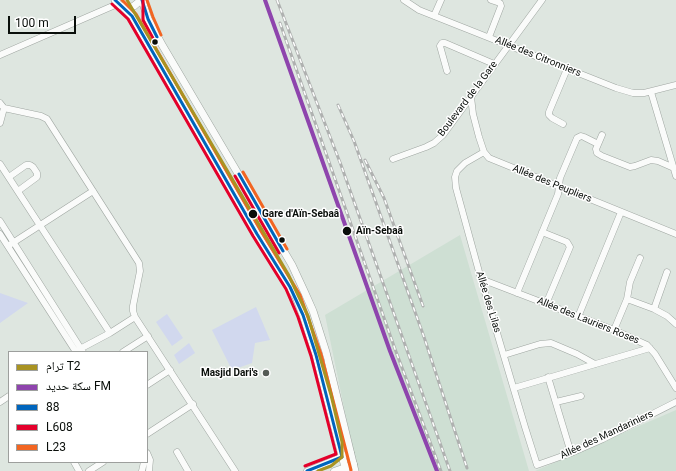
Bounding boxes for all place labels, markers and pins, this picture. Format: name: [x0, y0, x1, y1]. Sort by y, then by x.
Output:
unlabelled marker: [150, 37, 160, 47]
marker: Gare d'Aïn-Sebaâ: [247, 208, 259, 220]
place label: Gare d'Aïn-Sebaâ: [262, 208, 339, 220]
marker: Aïn-Sebaâ: [341, 225, 353, 237]
place label: Aïn-Sebaâ: [356, 225, 403, 237]
unlabelled marker: [277, 235, 287, 245]
place label: Masjid Dari's: [201, 367, 258, 379]
marker: Masjid Dari's: [261, 368, 271, 378]

